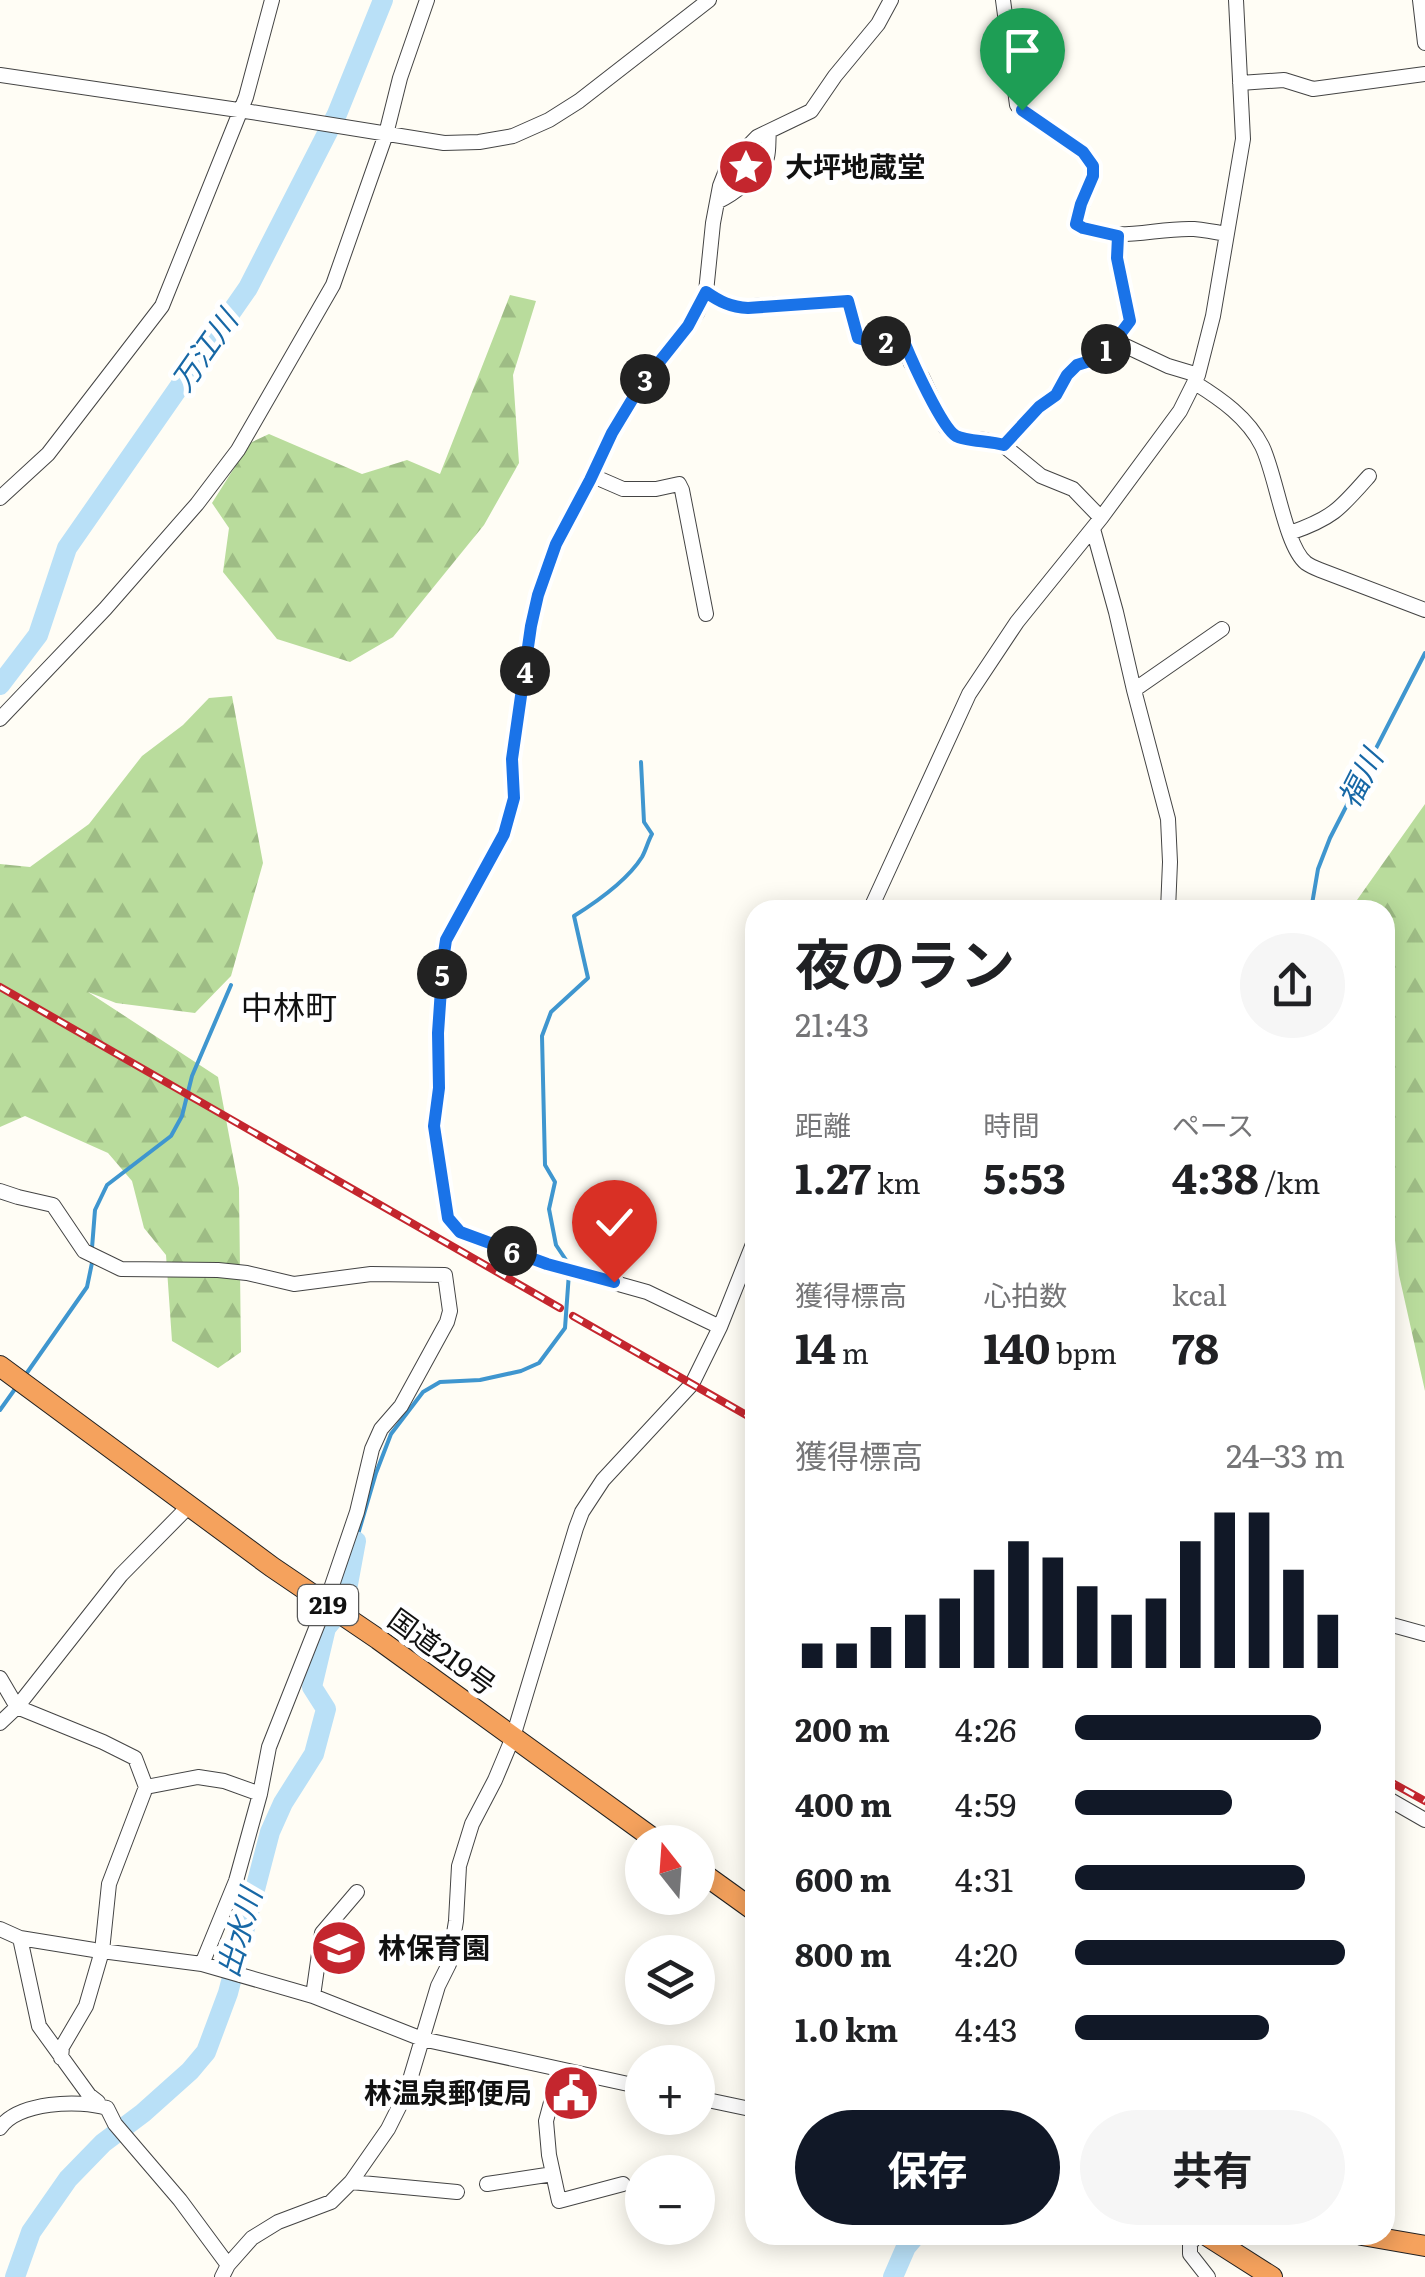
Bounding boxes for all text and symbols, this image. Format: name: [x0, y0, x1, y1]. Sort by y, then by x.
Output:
pin: [980, 8, 1065, 111]
icon: arrive: [995, 23, 1050, 78]
place icon: 大坪地蔵堂: [716, 137, 776, 197]
place label: 大坪地蔵堂: [785, 144, 925, 186]
water label: 万江川: [159, 297, 248, 399]
pin: 2: [861, 316, 911, 366]
text: 2: [878, 320, 894, 362]
pin: 1: [1081, 324, 1131, 374]
text: 1: [1100, 328, 1112, 370]
pin: 3: [620, 354, 670, 404]
text: 3: [637, 358, 653, 400]
pin: 4: [500, 646, 550, 696]
text: 4: [517, 650, 533, 692]
water label: 福川: [1325, 738, 1393, 814]
text: 夜のラン: [795, 920, 1015, 1002]
button: share: [1240, 933, 1345, 1038]
pin: 5: [417, 949, 467, 999]
text: 5: [434, 953, 450, 995]
district label: 中林町: [241, 981, 337, 1029]
text: 21:43: [795, 999, 869, 1047]
text: 距離: [795, 1103, 851, 1145]
text: 時間: [983, 1103, 1039, 1145]
text: ペース: [1172, 1103, 1254, 1145]
text: 1.27: [795, 1145, 871, 1207]
text: 5:53: [983, 1145, 1066, 1207]
text: 4:38: [1172, 1145, 1259, 1207]
text: km: [871, 1161, 921, 1203]
text: /km: [1259, 1161, 1320, 1203]
pin: [572, 1180, 657, 1283]
icon: check: [587, 1195, 642, 1250]
pin: 6: [487, 1226, 537, 1276]
text: 6: [504, 1230, 520, 1272]
text: 獲得標高: [795, 1273, 907, 1315]
text: 心拍数: [983, 1273, 1067, 1315]
text: kcal: [1172, 1273, 1227, 1315]
text: 14: [795, 1315, 836, 1377]
text: 140: [983, 1315, 1050, 1377]
text: 78: [1172, 1315, 1219, 1377]
text: m: [836, 1331, 869, 1373]
text: bpm: [1050, 1331, 1117, 1373]
text: 獲得標高: [795, 1430, 923, 1478]
text: 24–33 m: [1226, 1430, 1345, 1478]
road number: 219: [298, 1585, 358, 1625]
street label: 国道219号: [381, 1597, 506, 1704]
text: 200 m: [795, 1704, 890, 1752]
text: 4:26: [955, 1704, 1016, 1752]
text: 400 m: [795, 1779, 892, 1827]
text: 4:59: [955, 1779, 1016, 1827]
north arrow: [625, 1825, 715, 1915]
map controls: [625, 1825, 715, 2245]
text: 600 m: [795, 1854, 891, 1902]
text: 4:31: [955, 1854, 1013, 1902]
water label: 出水川: [204, 1880, 271, 1981]
school or university icon: 林保育園: [309, 1918, 369, 1978]
place label: 林保育園: [378, 1925, 490, 1967]
text: 800 m: [795, 1929, 892, 1977]
text: 4:20: [955, 1929, 1018, 1977]
button: layers: [625, 1935, 715, 2025]
text: 1.0 km: [795, 2004, 898, 2052]
text: 4:43: [955, 2004, 1018, 2052]
button: +: [625, 2045, 715, 2135]
public building icon: 林温泉郵便局: [541, 2063, 601, 2123]
place label: 林温泉郵便局: [364, 2070, 532, 2112]
button: 保存: [795, 2110, 1060, 2225]
button: 共有: [1080, 2110, 1345, 2225]
button: −: [625, 2155, 715, 2245]

